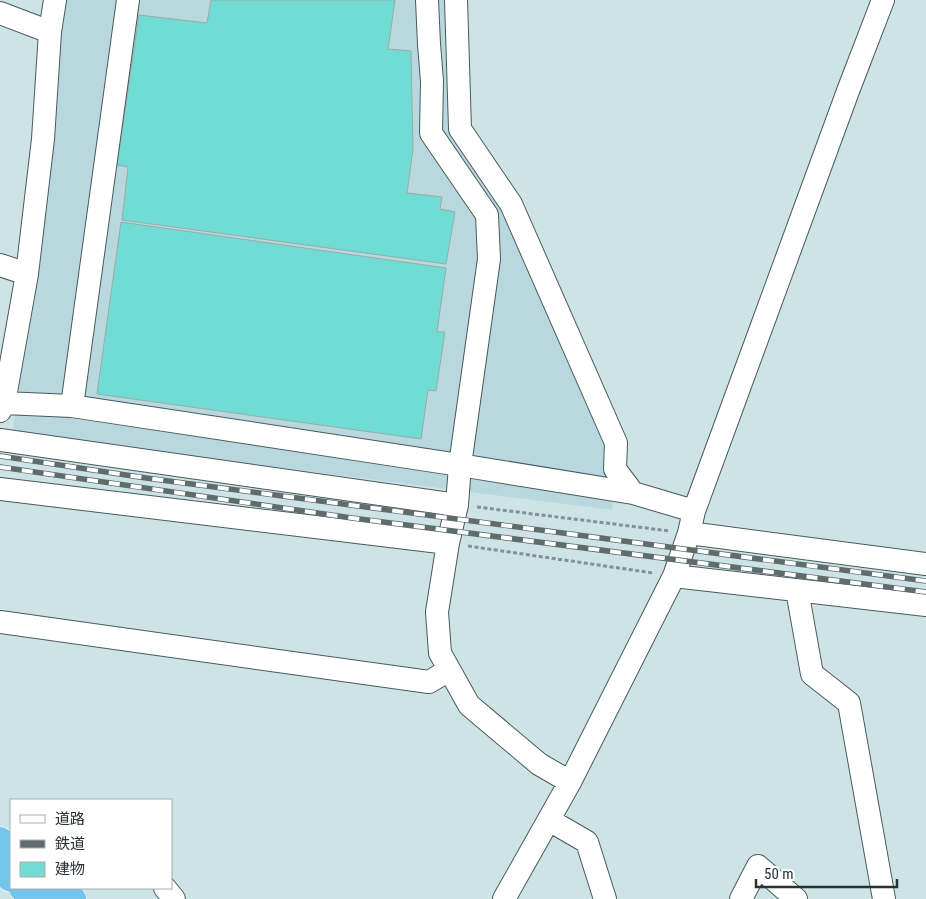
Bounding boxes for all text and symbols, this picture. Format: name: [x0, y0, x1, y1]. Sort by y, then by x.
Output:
legend: [10, 799, 172, 889]
text: 道路: [55, 810, 85, 828]
text: 鉄道: [55, 835, 85, 853]
scale bar: [756, 856, 897, 888]
text: 建物: [55, 860, 85, 878]
text: 50 m: [764, 865, 794, 883]

